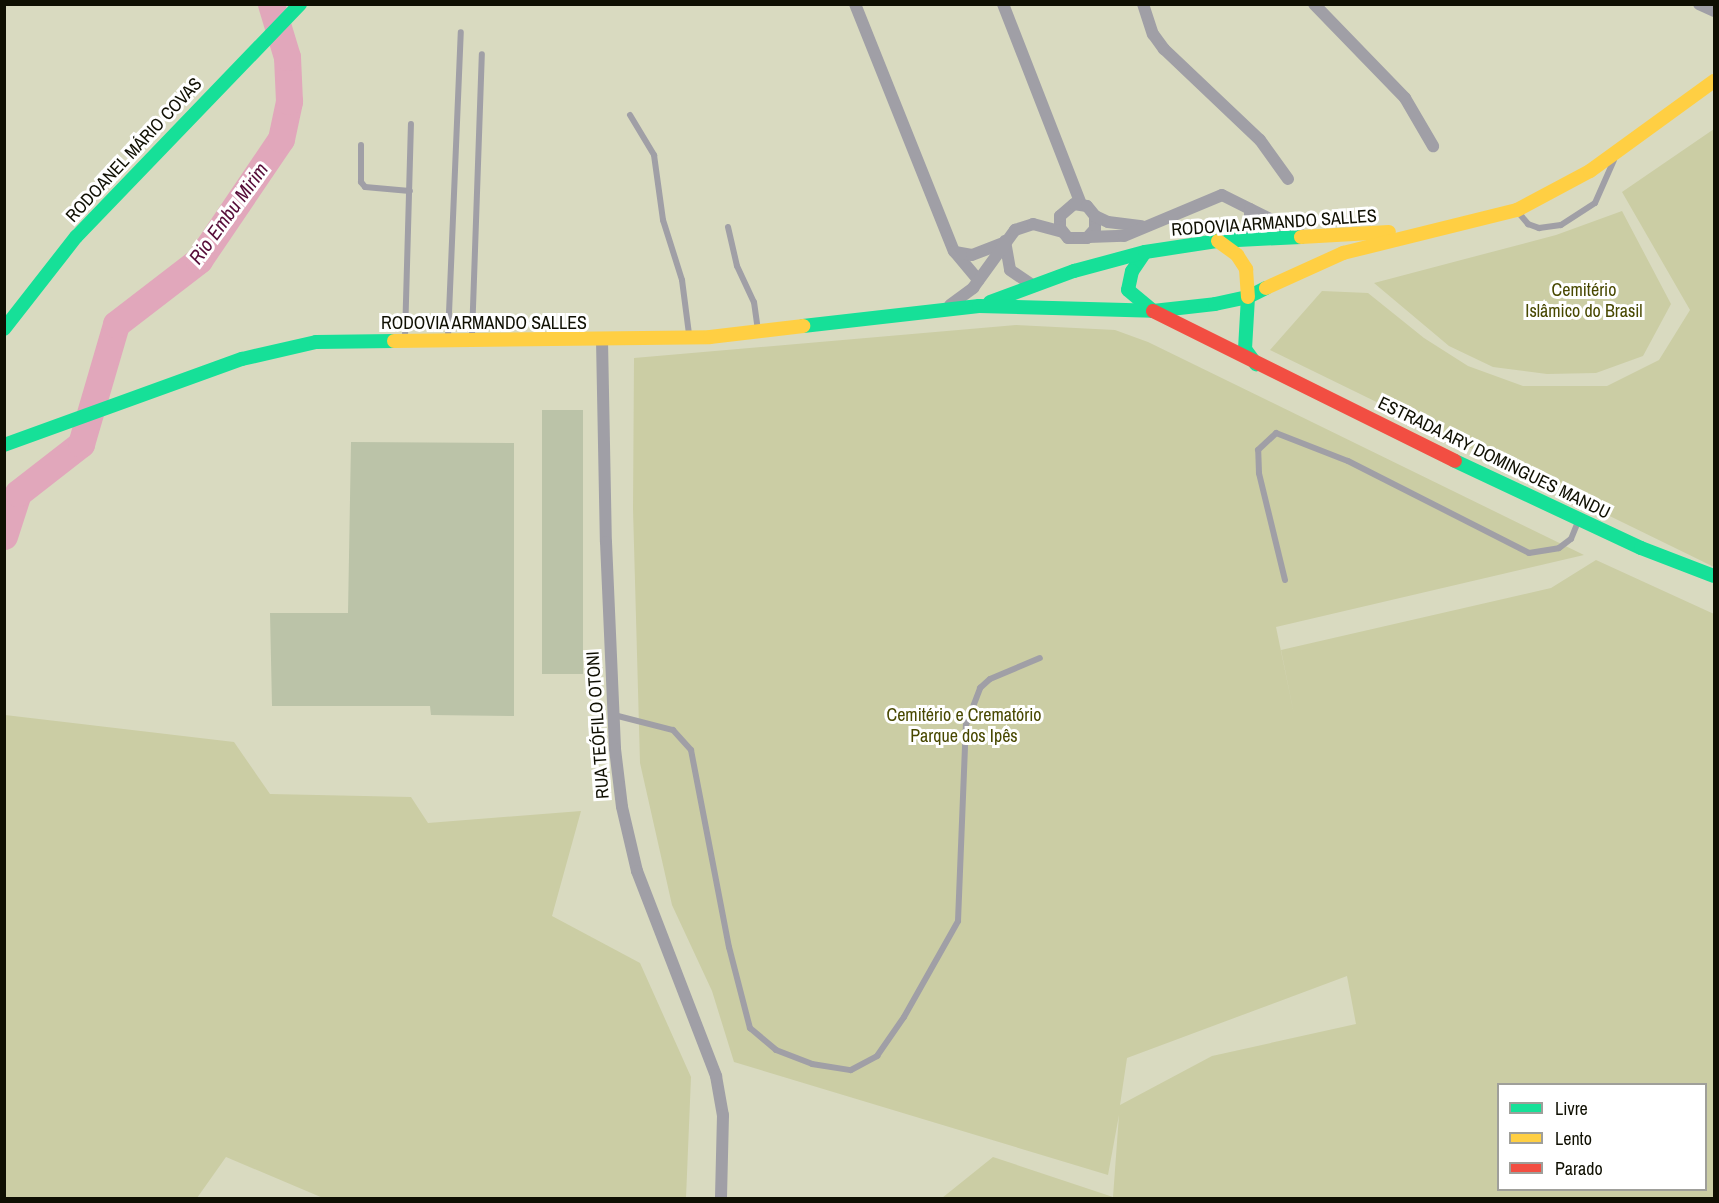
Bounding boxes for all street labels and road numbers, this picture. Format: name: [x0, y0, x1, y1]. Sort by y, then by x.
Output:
street label: RODOANEL MÁRIO COVAS: [61, 73, 207, 227]
street label: RODOVIA ARMANDO SALLES: [1170, 205, 1378, 241]
street label: RODOVIA ARMANDO SALLES: [380, 312, 588, 334]
street label: ESTRADA ARY DOMINGUES MANDU: [1374, 392, 1614, 524]
street label: RUA TEÓFILO OTONI: [582, 650, 614, 800]

